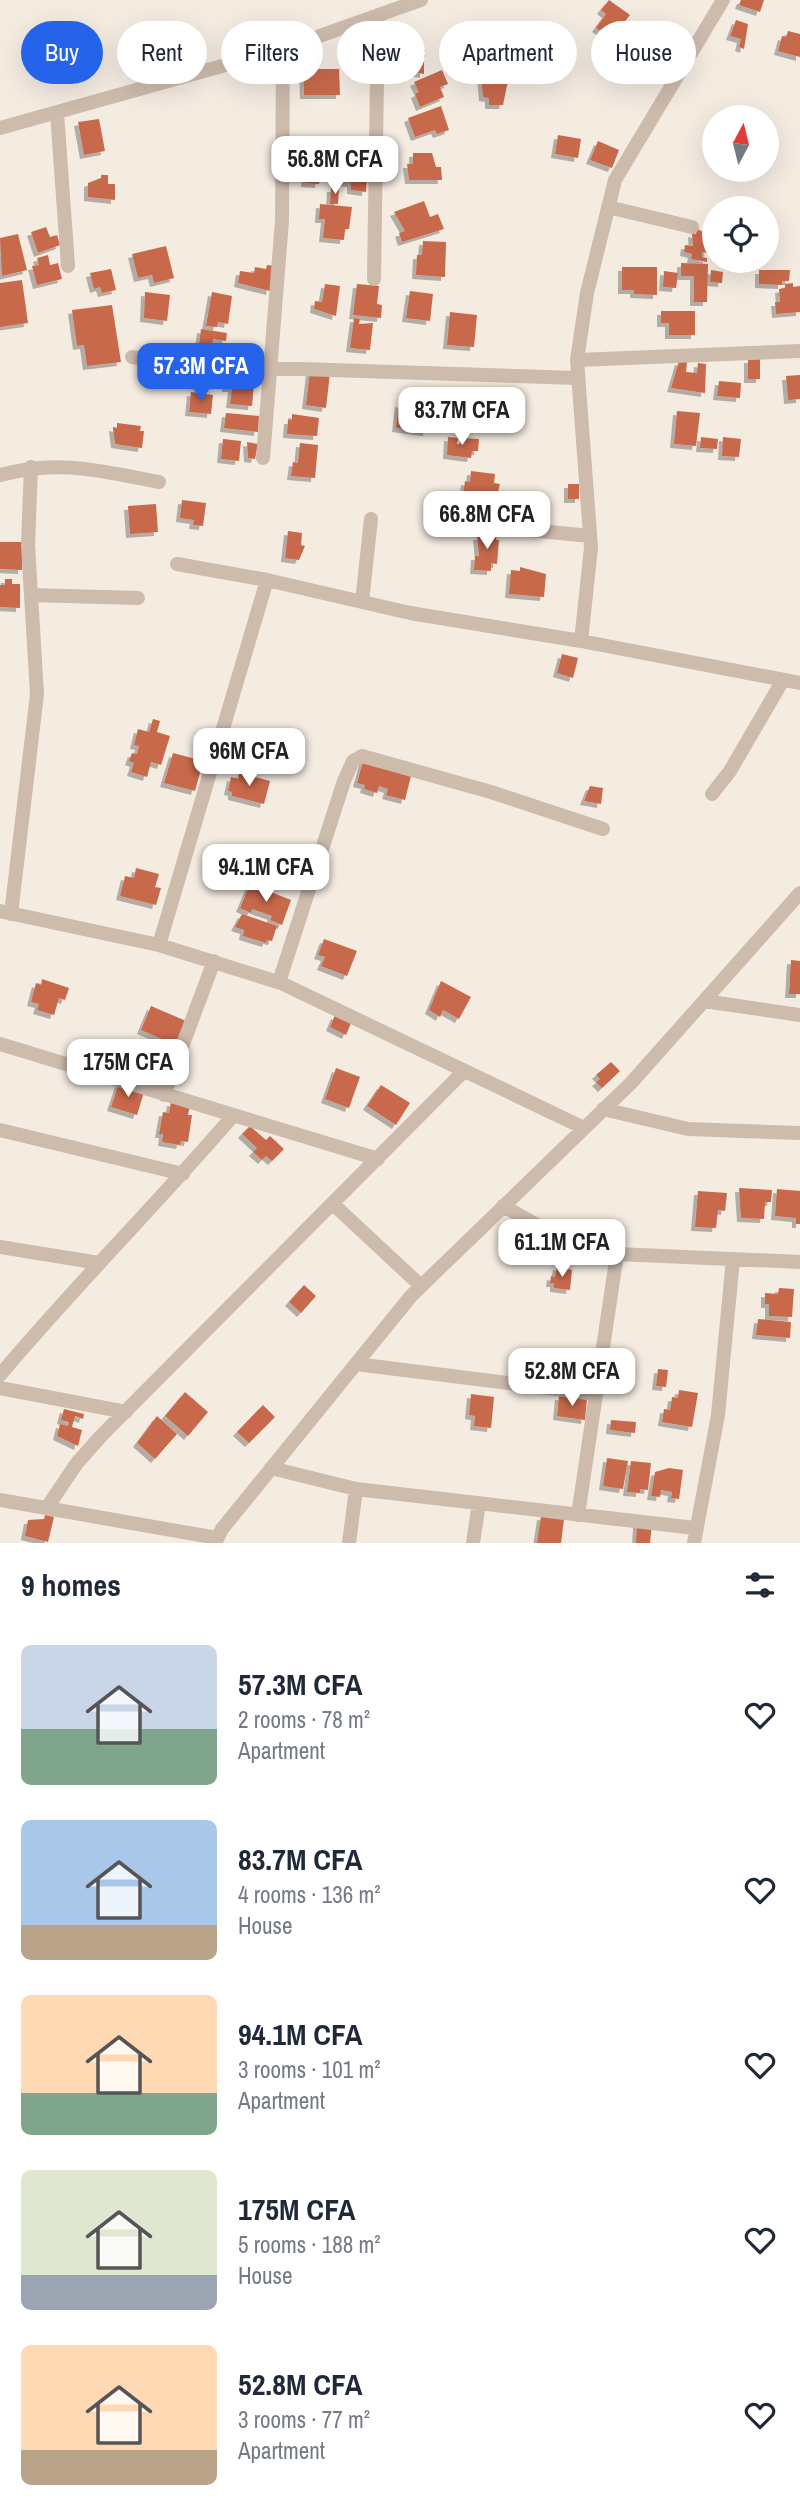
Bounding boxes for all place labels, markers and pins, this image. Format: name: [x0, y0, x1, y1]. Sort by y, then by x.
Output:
pin: 56.8M CFA: [255, 136, 415, 196]
pin: 57.3M CFA: [121, 344, 281, 403]
pin: 83.7M CFA: [382, 388, 542, 447]
pin: 66.8M CFA: [407, 491, 567, 551]
pin: 96M CFA: [184, 728, 314, 788]
pin: 94.1M CFA: [186, 844, 346, 904]
pin: 175M CFA: [56, 1040, 200, 1099]
pin: 61.1M CFA: [482, 1220, 642, 1279]
pin: 52.8M CFA: [492, 1348, 652, 1408]

